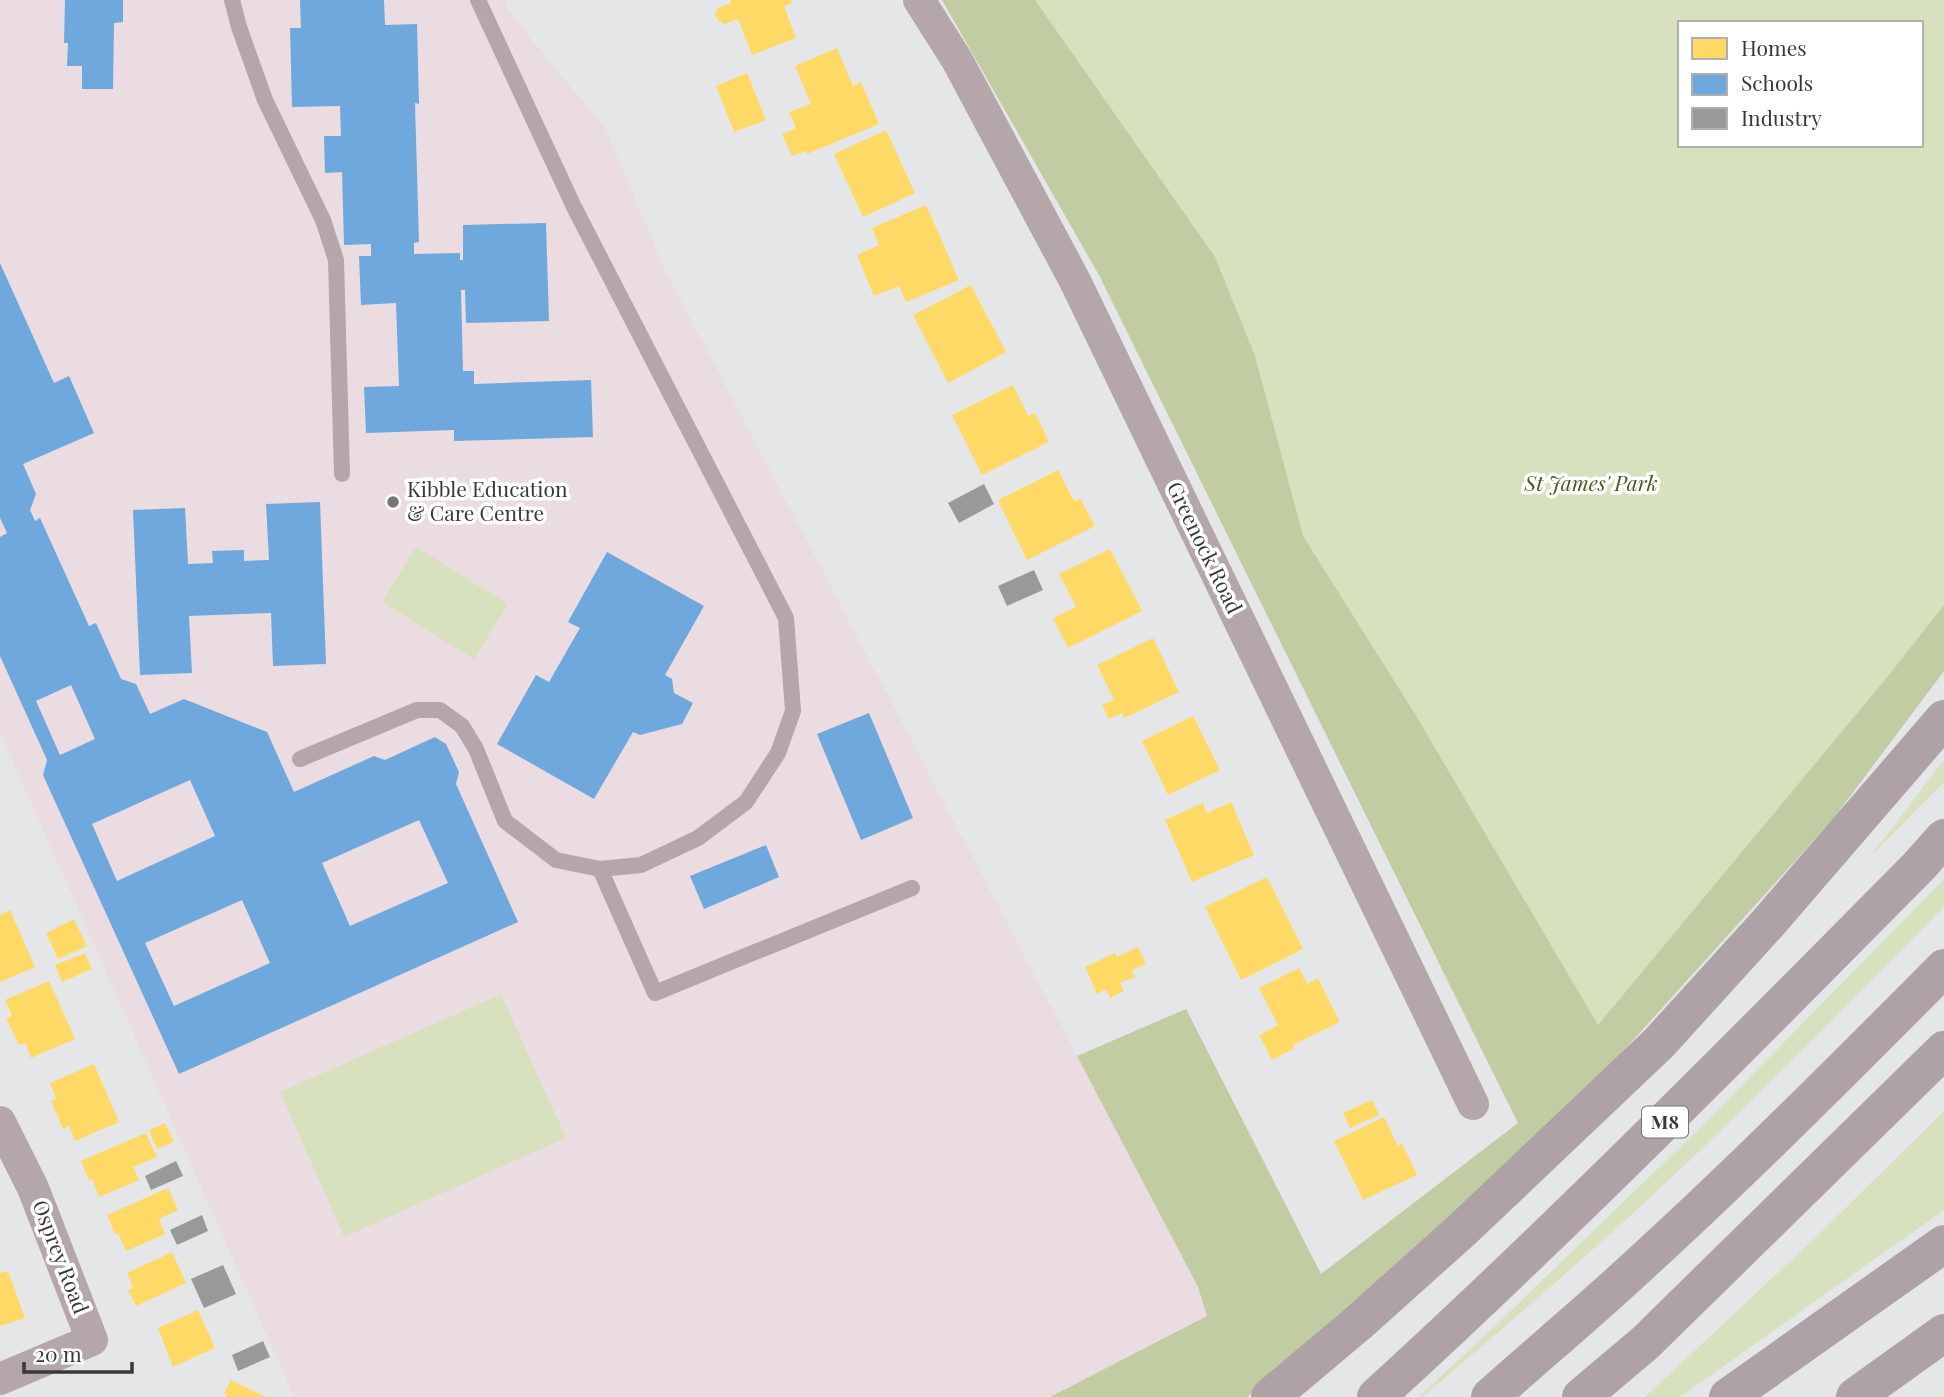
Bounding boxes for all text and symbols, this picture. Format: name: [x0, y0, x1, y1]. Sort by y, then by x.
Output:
legend: [1678, 21, 1923, 147]
text: Homes: [1741, 33, 1807, 61]
text: Schools: [1741, 68, 1813, 96]
text: Industry: [1741, 103, 1822, 131]
park label: St James' Park: [1524, 468, 1658, 496]
place label: Kibble Education & Care Centre: [407, 474, 568, 526]
street label: Greenock Road: [1162, 476, 1250, 618]
marker: Kibble Education & Care Centre: [385, 494, 401, 510]
road number: M8: [1642, 1106, 1688, 1138]
street label: Osprey Road: [27, 1195, 96, 1317]
scale bar: [24, 1330, 133, 1374]
text: 20 m: [35, 1339, 82, 1367]

